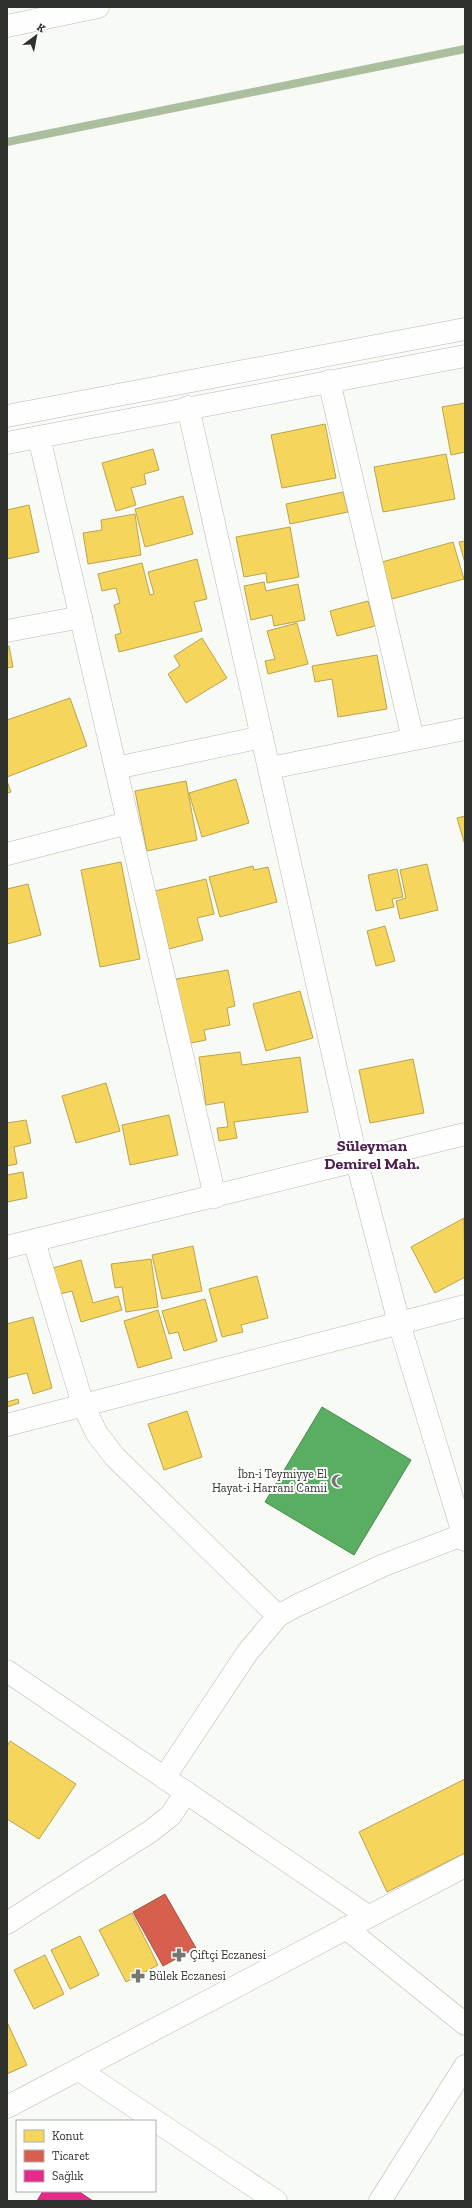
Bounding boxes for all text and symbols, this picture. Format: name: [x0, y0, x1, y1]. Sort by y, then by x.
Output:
north arrow: [16, 16, 56, 56]
text: K: [34, 20, 48, 36]
district label: Süleyman Demirel Mah.: [324, 1136, 420, 1173]
place label: İbn-i Teymiyye El Hayat-i Harrani Camii: [212, 1467, 328, 1495]
mosque icon: İbn-i Teymiyye El Hayat-i Harrani Camii: [330, 1473, 346, 1489]
pharmacy icon: Çiftçi Eczanesi: [171, 1947, 187, 1963]
place label: Çiftçi Eczanesi: [190, 1948, 267, 1962]
pharmacy icon: Bülek Eczanesi: [130, 1968, 146, 1984]
place label: Bülek Eczanesi: [149, 1969, 227, 1983]
legend: [16, 2120, 156, 2192]
text: Konut: [52, 2129, 84, 2143]
text: Ticaret: [52, 2149, 90, 2163]
text: Sağlık: [52, 2169, 84, 2183]

